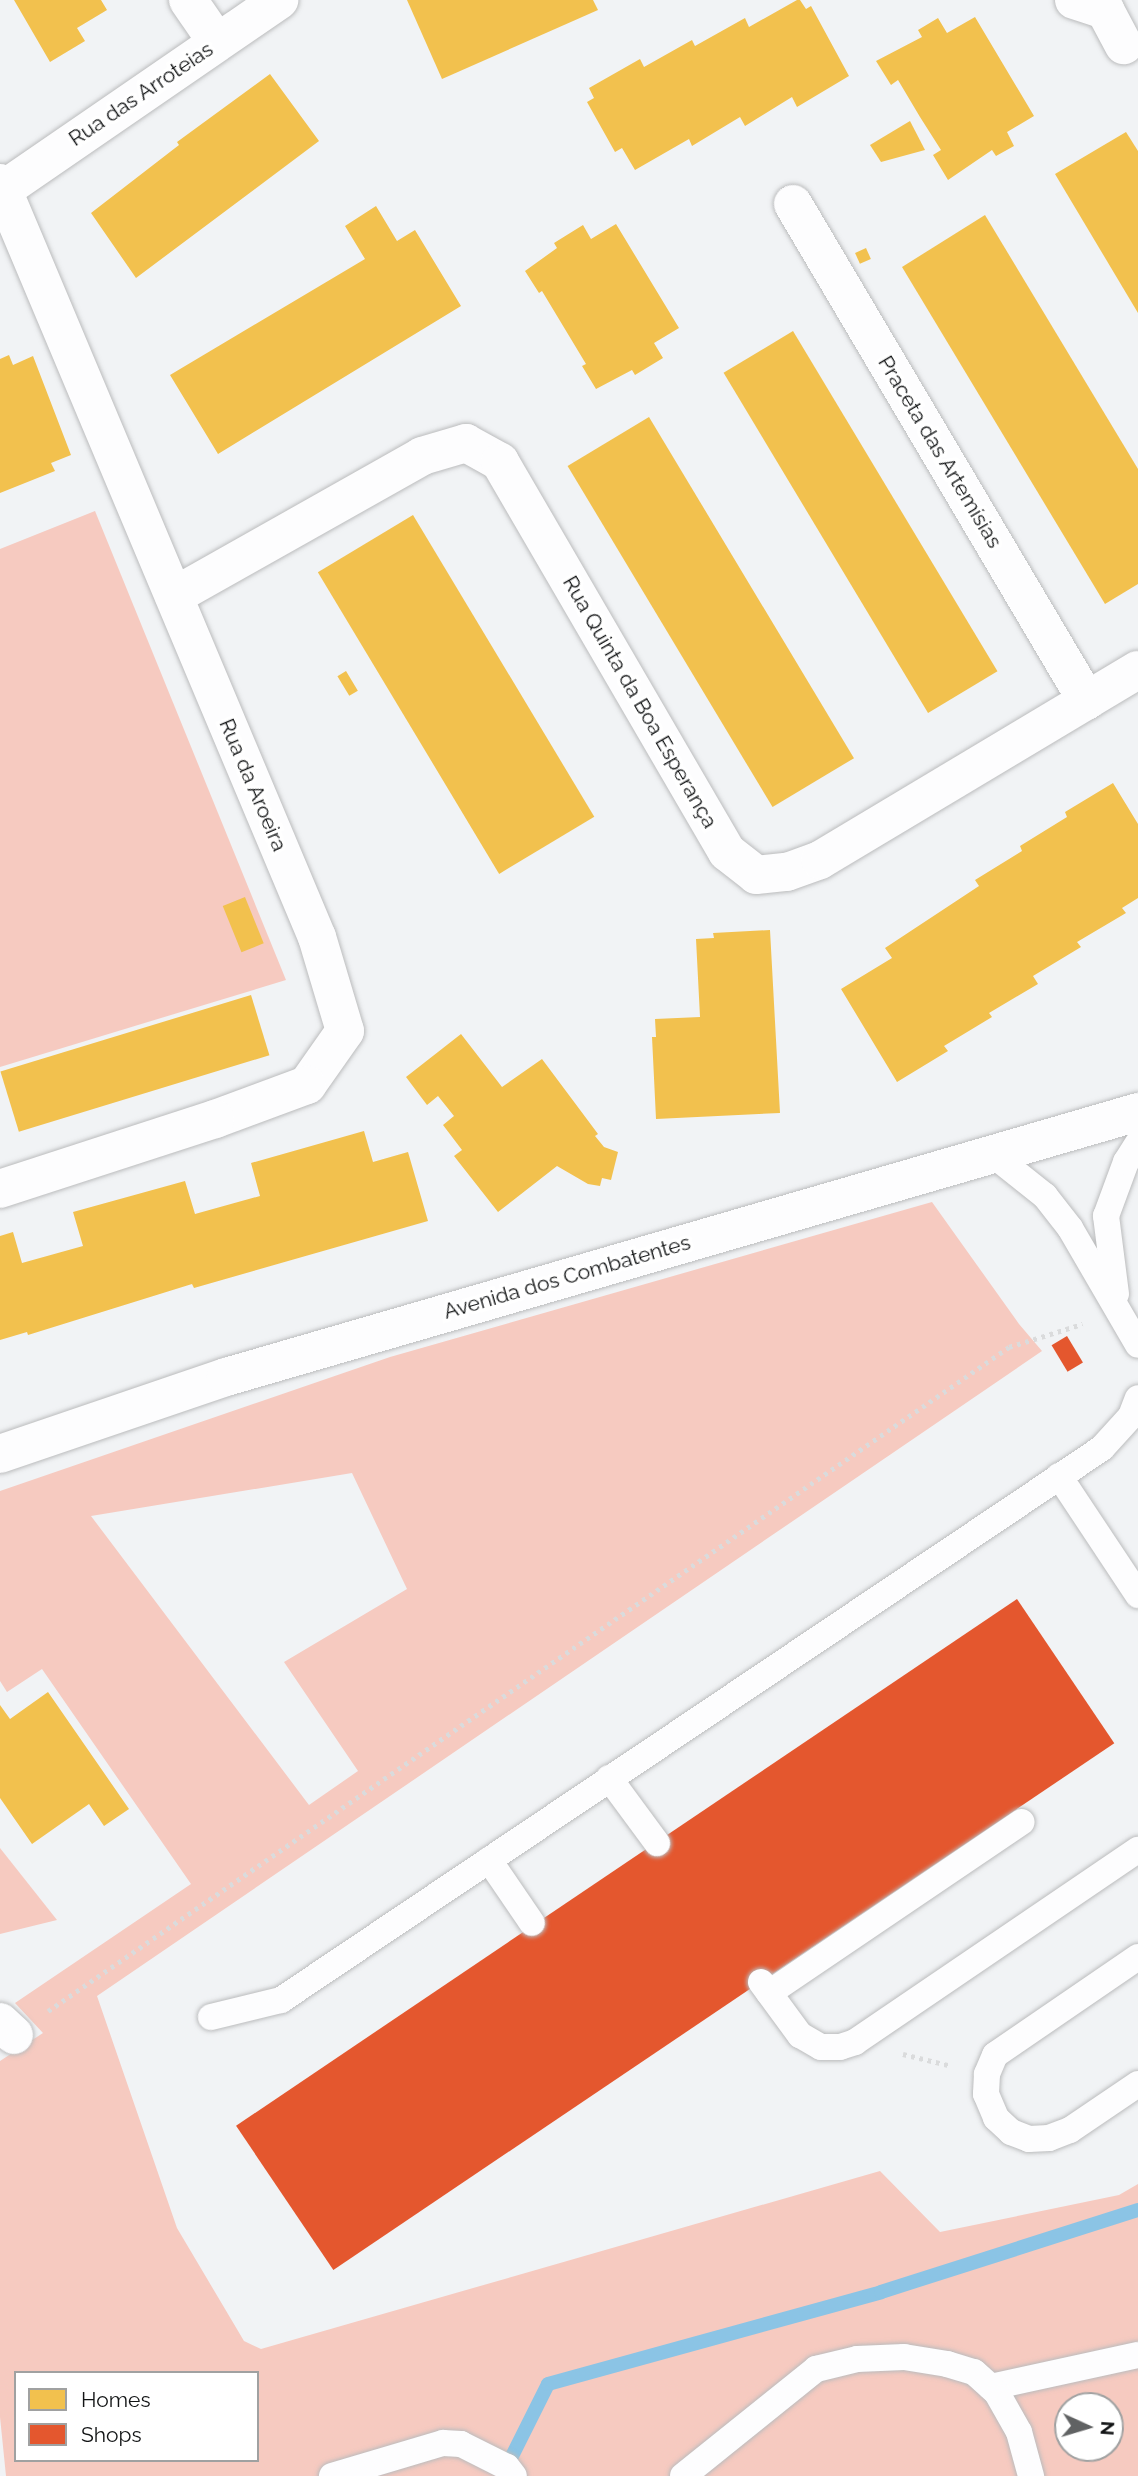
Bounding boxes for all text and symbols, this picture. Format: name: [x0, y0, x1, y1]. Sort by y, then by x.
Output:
street label: Rua das Arroteias: [64, 36, 218, 152]
street label: Praceta das Artemísias: [872, 351, 1008, 553]
street label: Rua Quinta da Boa Esperança: [557, 571, 723, 833]
street label: Rua da Aroeira: [214, 715, 292, 855]
street label: Avenida dos Combatentes: [441, 1230, 693, 1324]
legend: [14, 2371, 259, 2462]
text: Homes: [81, 2387, 151, 2412]
north arrow: [1054, 2392, 1124, 2462]
text: N: [1096, 2420, 1119, 2436]
text: Shops: [81, 2422, 142, 2447]

